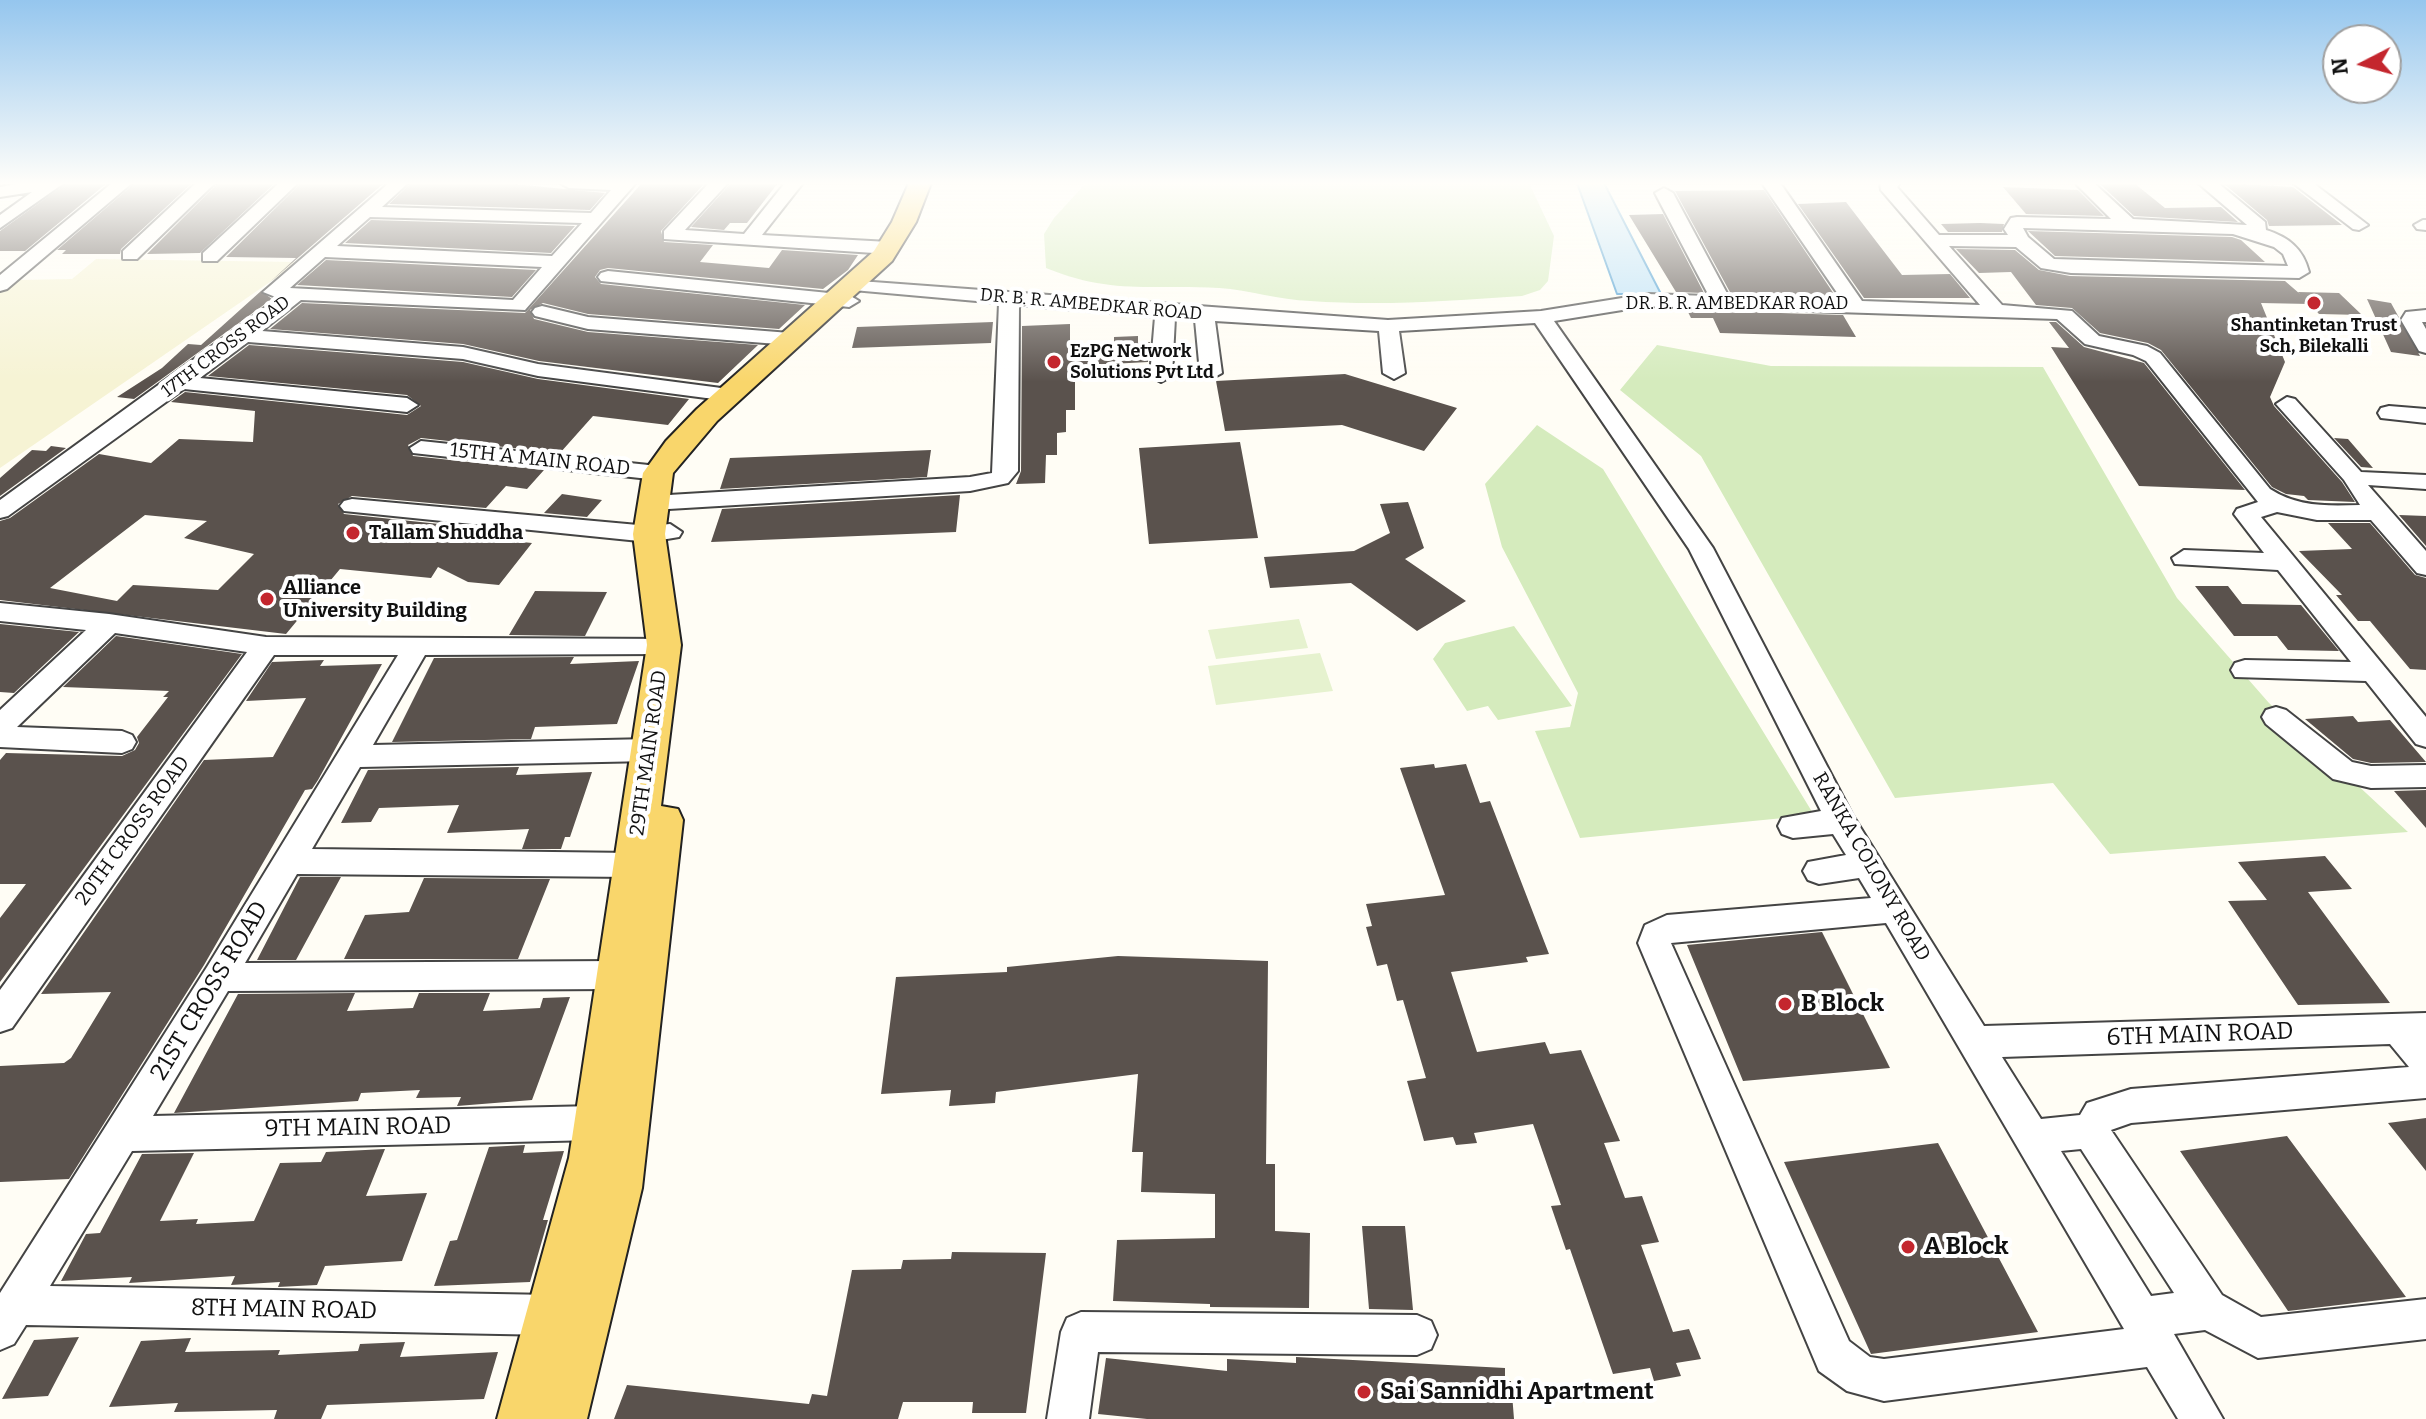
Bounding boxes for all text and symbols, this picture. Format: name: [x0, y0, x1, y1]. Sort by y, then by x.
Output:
north arrow: [2322, 24, 2402, 104]
text: N: [2325, 57, 2354, 76]
street label: DR. B. R. AMBEDKAR ROAD: [979, 285, 1203, 325]
street label: 17TH CROSS ROAD: [157, 292, 295, 402]
street label: DR. B. R. AMBEDKAR ROAD: [1626, 293, 1848, 315]
marker: Shantinketan Trust Sch, Bilekalli: [2305, 294, 2323, 312]
place label: Shantinketan Trust Sch, Bilekalli: [2231, 315, 2397, 358]
place label: EzPG Network Solutions Pvt Ltd: [1070, 341, 1214, 384]
marker: EzPG Network Solutions Pvt Ltd: [1045, 353, 1063, 371]
street label: 15TH A MAIN ROAD: [449, 439, 631, 481]
place label: Tallam Shuddha: [369, 521, 523, 545]
marker: Tallam Shuddha: [344, 524, 362, 542]
place label: Alliance University Building: [283, 576, 467, 623]
marker: Alliance University Building: [258, 590, 276, 608]
street label: 29TH MAIN ROAD: [626, 669, 672, 837]
street label: 20TH CROSS ROAD: [71, 752, 195, 910]
street label: RANKA COLONY ROAD: [1807, 768, 1935, 966]
street label: 21ST CROSS ROAD: [145, 896, 275, 1086]
place label: B Block: [1801, 990, 1884, 1018]
marker: B Block: [1776, 995, 1794, 1013]
street label: 6TH MAIN ROAD: [2106, 1017, 2294, 1053]
street label: 9TH MAIN ROAD: [264, 1112, 452, 1144]
place label: A Block: [1924, 1233, 2009, 1261]
marker: A Block: [1899, 1238, 1917, 1256]
street label: 8TH MAIN ROAD: [191, 1294, 377, 1326]
place label: Sai Sannidhi Apartment: [1380, 1378, 1654, 1406]
marker: Sai Sannidhi Apartment: [1355, 1383, 1373, 1401]

